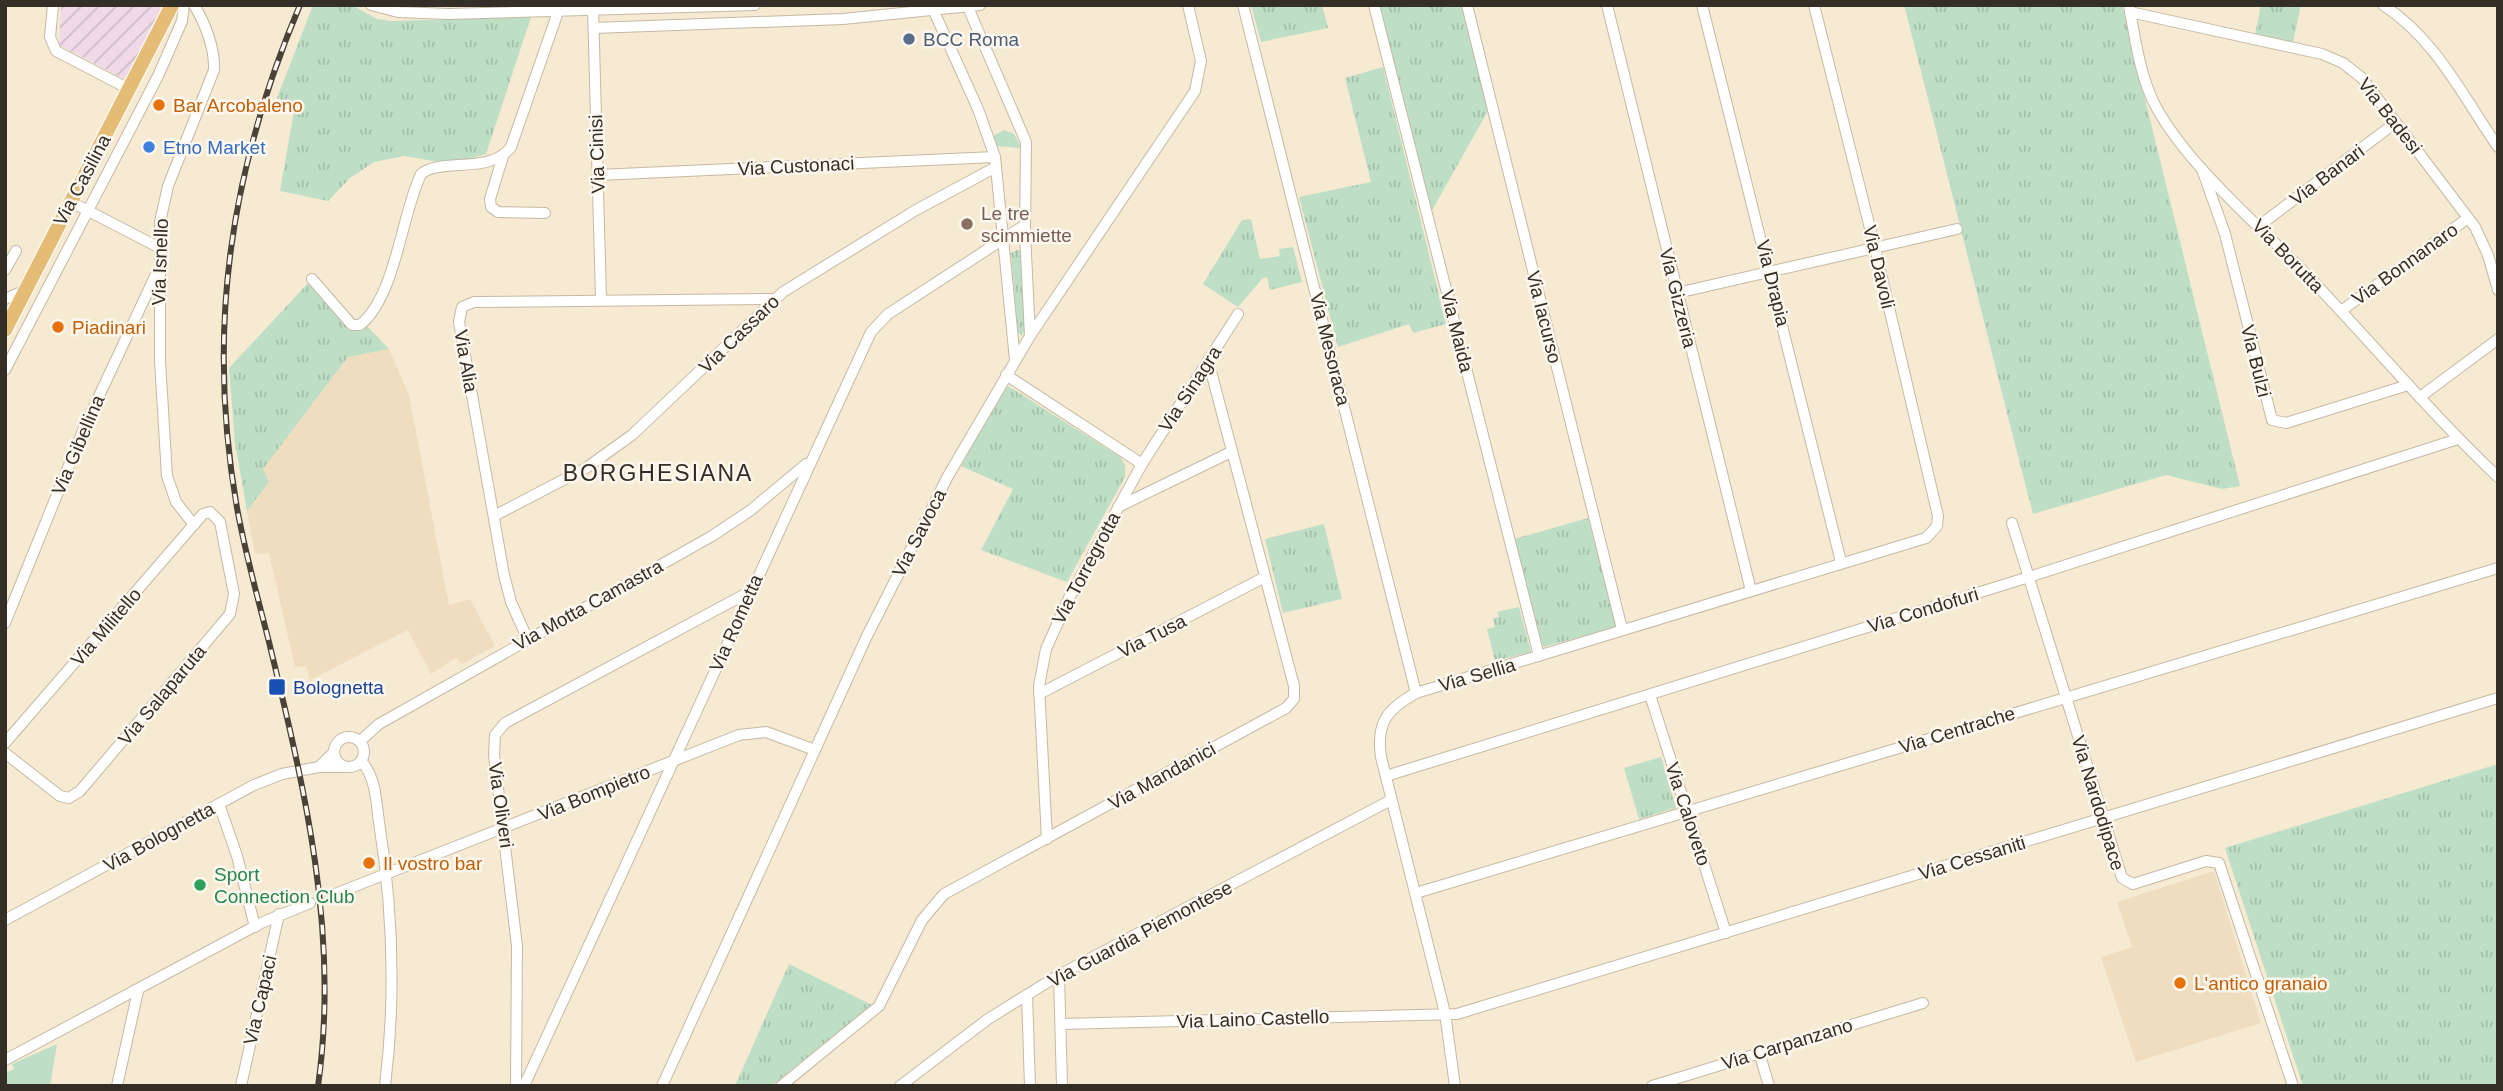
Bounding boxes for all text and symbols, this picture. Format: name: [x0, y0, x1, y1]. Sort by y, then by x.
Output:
place label: BCC Roma: [923, 29, 1020, 50]
marker: BCC Roma: [901, 31, 917, 47]
street label: Via Badesi: [2354, 74, 2426, 158]
place label: Bar Arcobaleno: [173, 95, 303, 116]
marker: Bar Arcobaleno: [151, 97, 167, 113]
street label: Via Cinisi: [585, 114, 609, 194]
street label: Via Casilina: [49, 131, 115, 229]
place label: Etno Market: [163, 137, 266, 158]
marker: Etno Market: [141, 139, 157, 155]
street label: Via Banari: [2286, 140, 2368, 210]
street label: Via Custonaci: [737, 152, 855, 180]
place label: Le tre scimmiette: [981, 203, 1072, 246]
street label: Via Borutta: [2248, 215, 2328, 297]
marker: Le tre scimmiette: [959, 216, 975, 232]
street label: Via Isnello: [148, 218, 172, 306]
street label: Via Bonnanaro: [2348, 219, 2462, 309]
street label: Via Davoli: [1859, 223, 1899, 311]
street label: Via Drapia: [1752, 238, 1794, 329]
street label: Via Gizzeria: [1655, 246, 1701, 350]
street label: Via Iacurso: [1522, 269, 1566, 365]
street label: Via Maida: [1437, 288, 1477, 375]
street label: Via Mesoraca: [1306, 290, 1354, 408]
street label: Via Cassaro: [695, 291, 783, 377]
place label: Piadinari: [72, 317, 146, 338]
marker: Piadinari: [50, 319, 66, 335]
street label: Via Bulzi: [2237, 323, 2275, 399]
street label: Via Alia: [450, 328, 482, 394]
street label: Via Sinagra: [1155, 342, 1226, 436]
street label: Via Gibellina: [48, 392, 109, 498]
district label: BORGHESIANA: [563, 460, 753, 486]
street label: Via Savoca: [888, 485, 950, 580]
street label: Via Torregrotta: [1048, 508, 1125, 628]
street label: Via Motta Camastra: [510, 555, 667, 655]
street label: Via Rometta: [705, 571, 767, 675]
street label: Via Condofuri: [1865, 583, 1981, 637]
street label: Via Militello: [67, 584, 145, 670]
street label: Via Tusa: [1114, 610, 1190, 662]
street label: Via Salaparuta: [114, 640, 210, 749]
street label: Via Sellia: [1436, 654, 1518, 696]
marker: Bolognetta: [267, 677, 287, 697]
place label: Bolognetta: [293, 677, 384, 698]
street label: Via Centrache: [1897, 702, 2017, 758]
street label: Via Nardodipace: [2067, 733, 2129, 873]
street label: Via Mandanici: [1105, 738, 1219, 814]
street label: Via Caloveto: [1661, 760, 1715, 868]
street label: Via Oliveri: [485, 761, 517, 849]
street label: Via Bompietro: [535, 761, 653, 825]
street label: Via Bolognetta: [100, 798, 218, 876]
street label: Via Cessaniti: [1916, 832, 2028, 884]
place label: Il vostro bar: [383, 853, 483, 874]
marker: Il vostro bar: [361, 855, 377, 871]
place label: Sport Connection Club: [214, 864, 354, 907]
street label: Via Guardia Piemontese: [1044, 876, 1236, 992]
marker: Sport Connection Club: [192, 877, 208, 893]
street label: Via Capaci: [239, 953, 281, 1047]
place label: L'antico granaio: [2194, 973, 2328, 994]
marker: L'antico granaio: [2172, 975, 2188, 991]
street label: Via Laino Castello: [1176, 1006, 1330, 1032]
street label: Via Carpanzano: [1719, 1014, 1855, 1074]

